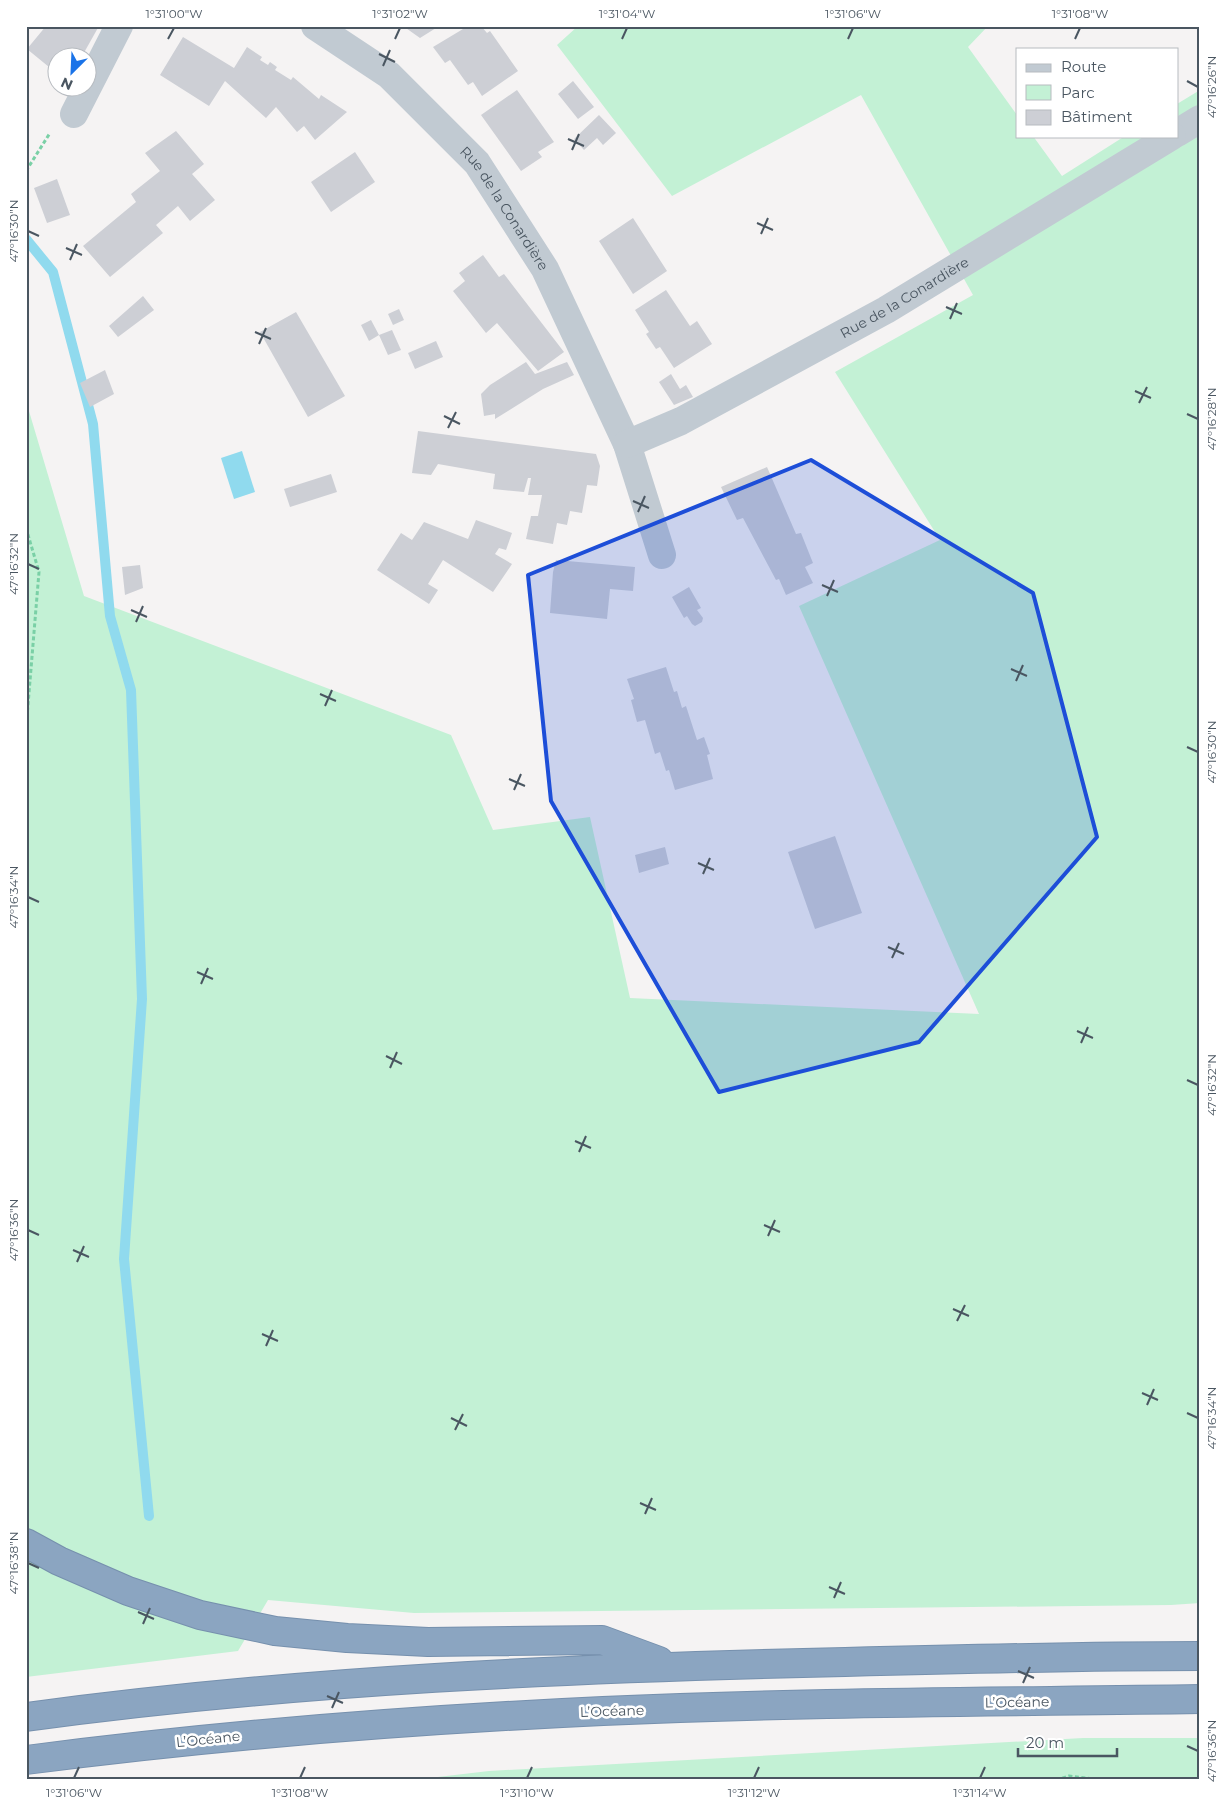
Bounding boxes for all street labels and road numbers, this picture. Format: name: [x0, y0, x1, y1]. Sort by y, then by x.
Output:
street label: Rue de la Conardière: [456, 142, 553, 274]
street label: Rue de la Conardière: [837, 253, 972, 342]
street label: L’Océane: [985, 1692, 1049, 1712]
street label: L’Océane: [579, 1701, 645, 1721]
street label: L’Océane: [175, 1727, 241, 1751]

